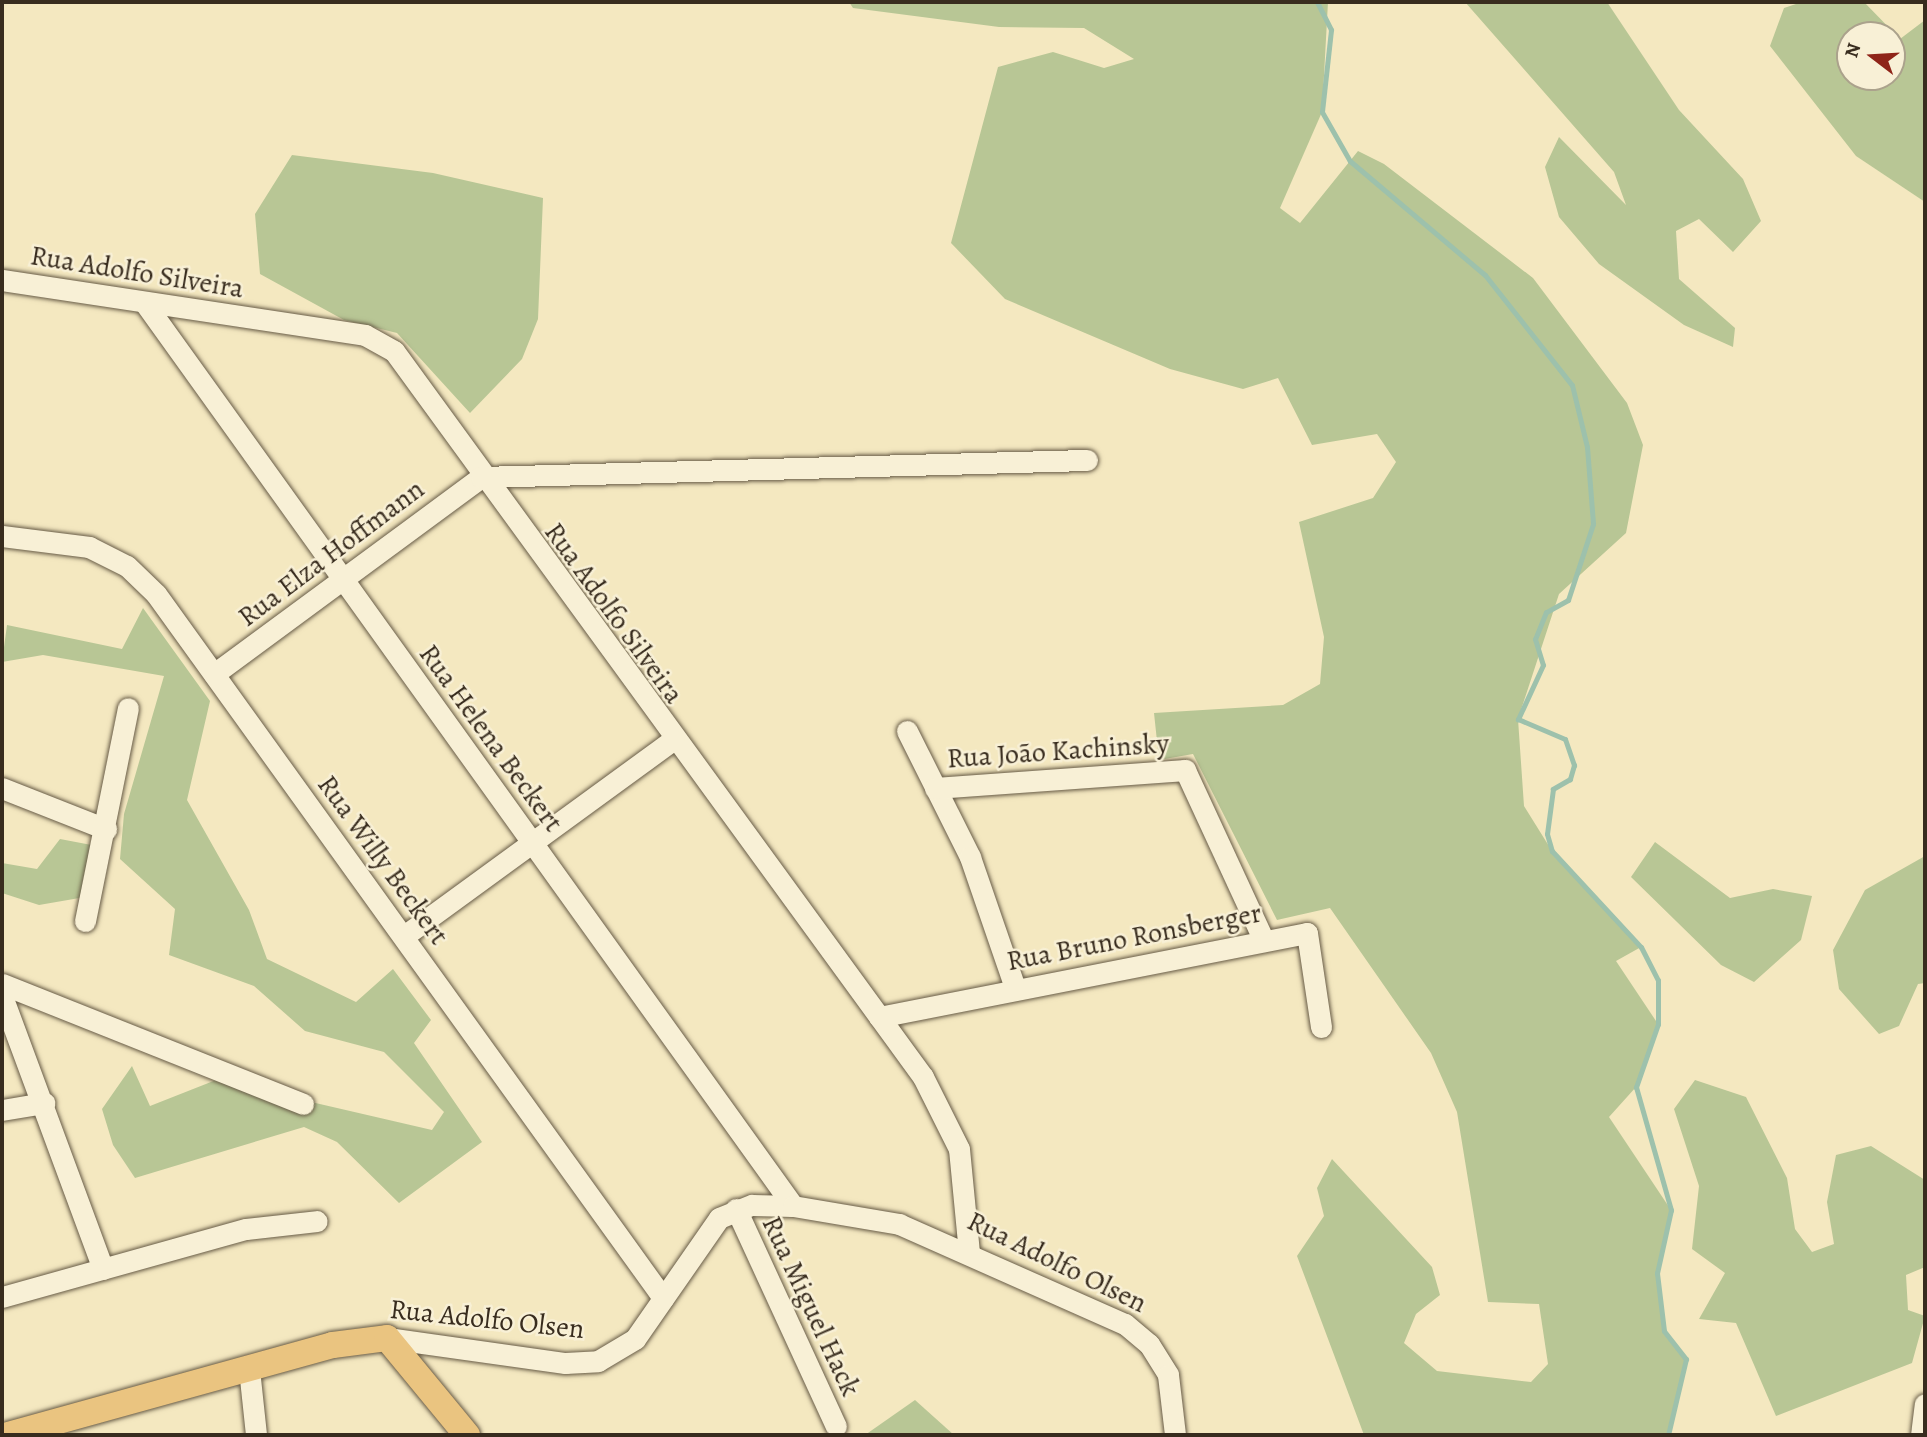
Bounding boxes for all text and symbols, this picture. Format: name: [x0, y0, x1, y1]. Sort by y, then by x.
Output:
north arrow: [1836, 21, 1906, 91]
text: N: [1838, 40, 1867, 61]
street label: Rua Adolfo Silveira: [28, 239, 246, 305]
street label: Rua Elza Hoffmann: [231, 472, 431, 634]
street label: Rua Adolfo Silveira: [537, 516, 691, 710]
street label: Rua Helena Beckert: [412, 638, 570, 838]
street label: Rua João Kachinsky: [946, 726, 1170, 776]
street label: Rua Willy Beckert: [310, 769, 456, 951]
street label: Rua Bruno Ronsberger: [1004, 896, 1264, 978]
street label: Rua Adolfo Olsen: [962, 1204, 1152, 1320]
street label: Rua Miguel Hack: [755, 1211, 867, 1401]
street label: Rua Adolfo Olsen: [388, 1292, 586, 1346]

